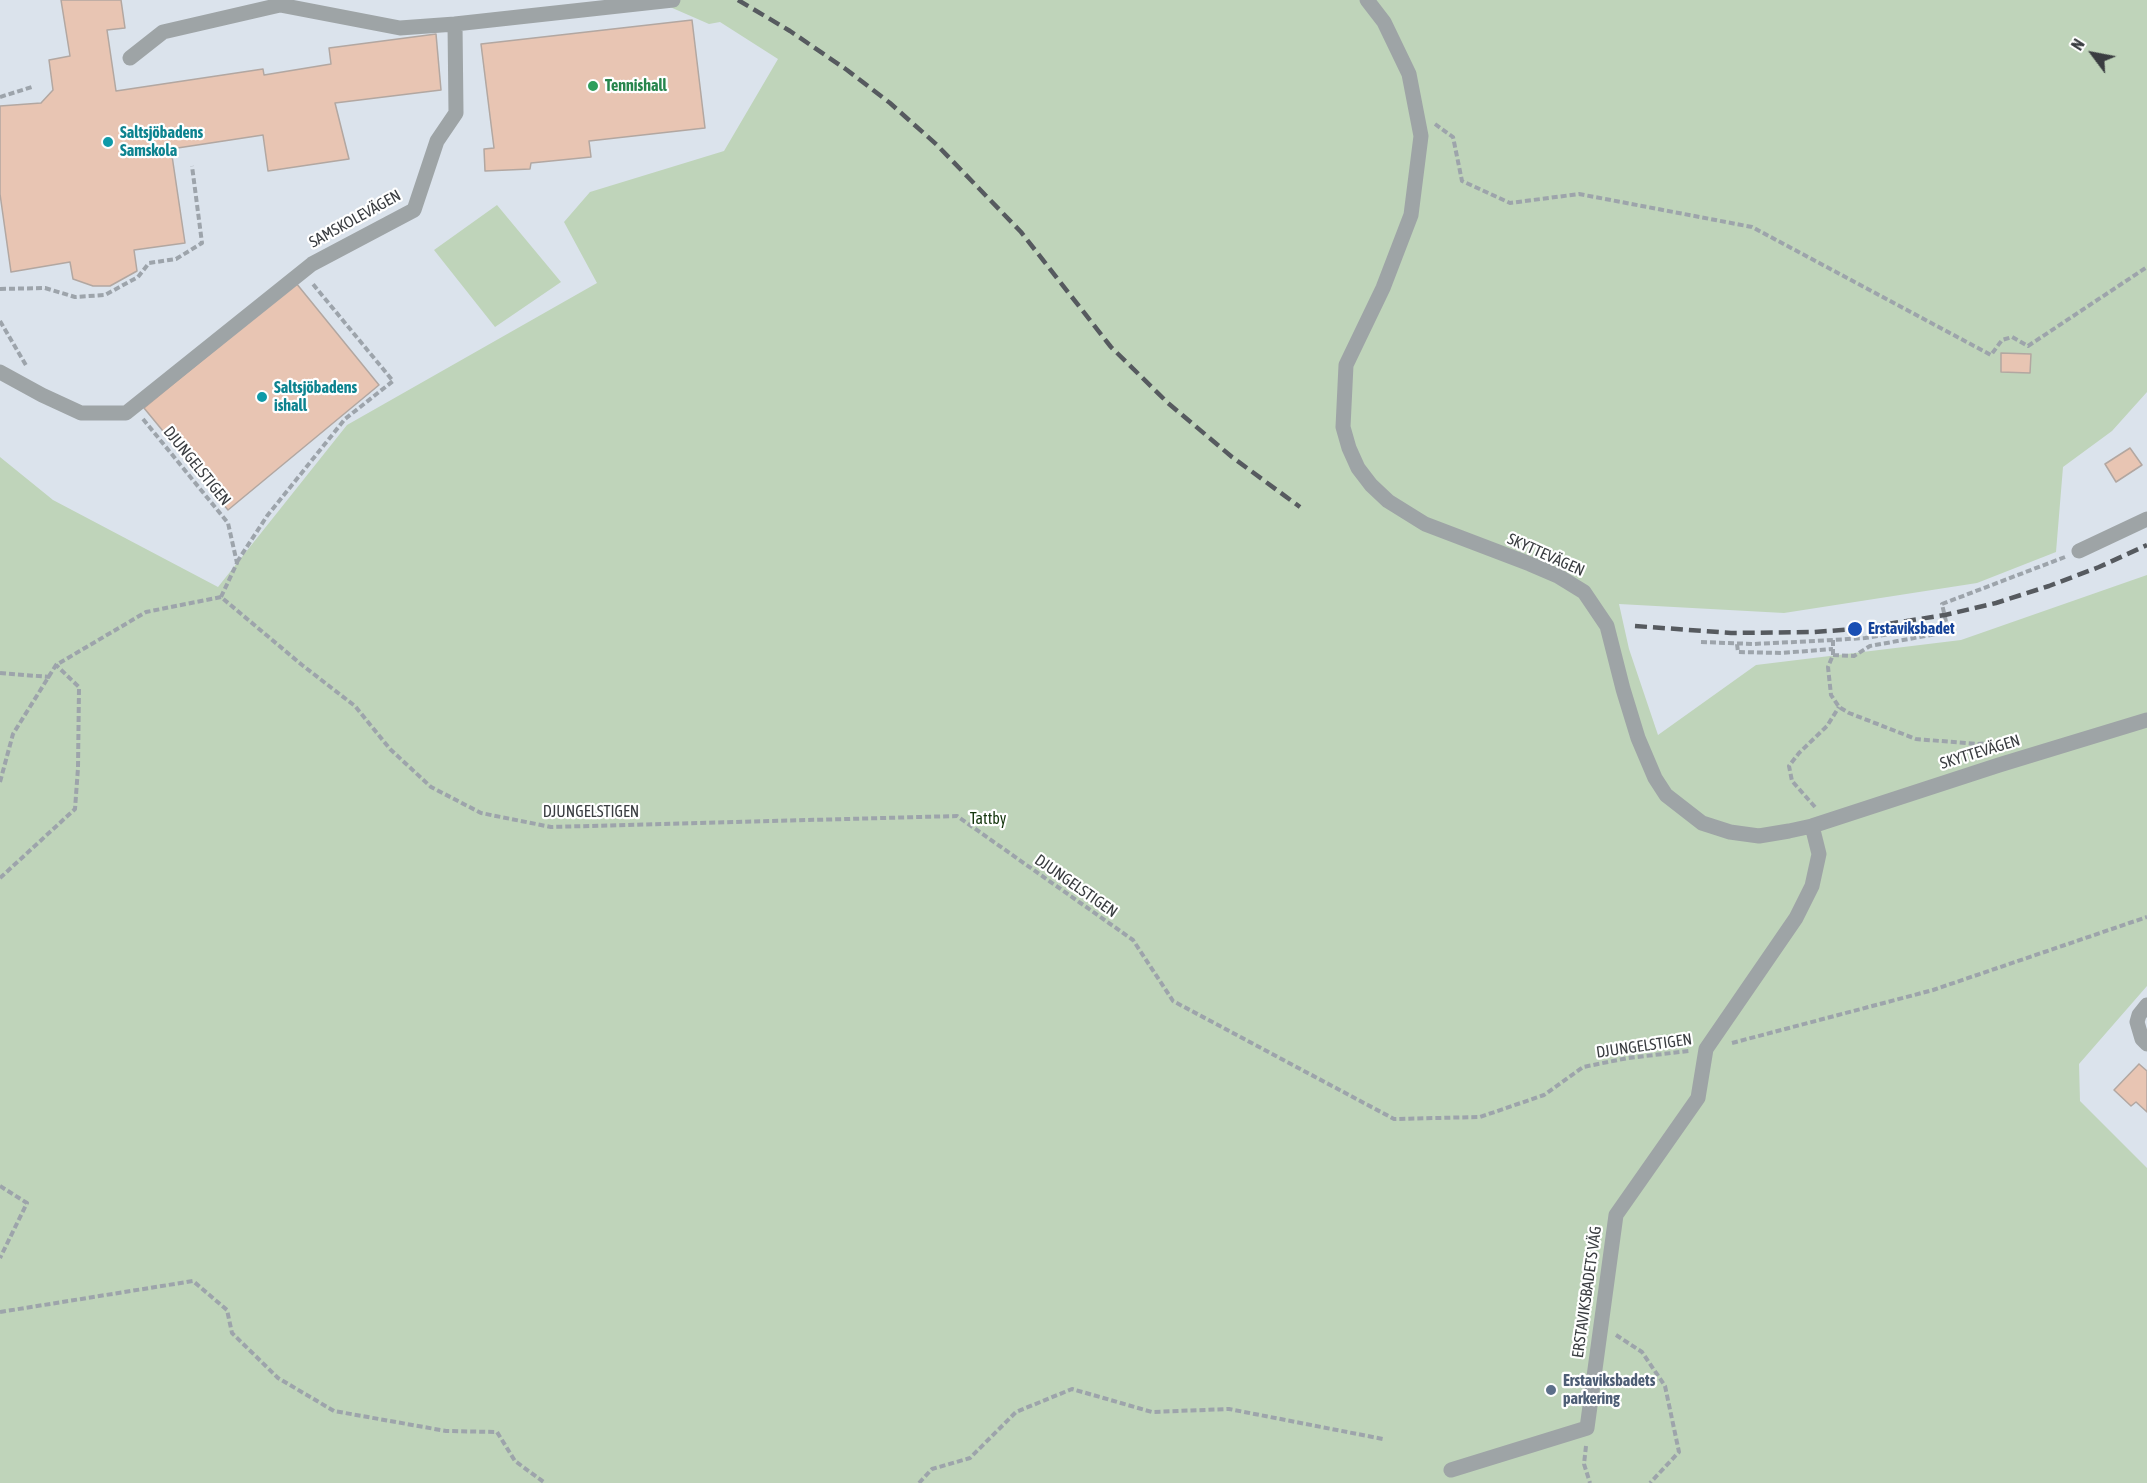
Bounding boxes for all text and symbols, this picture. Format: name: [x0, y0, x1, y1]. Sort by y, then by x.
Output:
north arrow: [2063, 24, 2123, 84]
text: N: [2068, 36, 2088, 53]
place label: Tennishall: [605, 76, 667, 96]
marker: Tennishall: [586, 79, 600, 93]
place label: Saltsjöbadens Samskola: [120, 123, 203, 161]
marker: Saltsjöbadens Samskola: [101, 135, 115, 149]
street label: SAMSKOLEVÄGEN: [306, 186, 404, 252]
place label: Saltsjöbadens ishall: [274, 378, 357, 416]
marker: Saltsjöbadens ishall: [255, 390, 269, 404]
street label: DJUNGELSTIGEN: [159, 422, 235, 510]
street label: SKYTTEVÄGEN: [1504, 529, 1588, 581]
place label: Erstaviksbadet: [1868, 619, 1955, 639]
marker: Erstaviksbadet: [1846, 620, 1864, 638]
street label: SKYTTEVÄGEN: [1938, 731, 2022, 773]
street label: DJUNGELSTIGEN: [543, 802, 639, 822]
park label: Tattby: [970, 809, 1006, 829]
street label: DJUNGELSTIGEN: [1031, 850, 1121, 922]
street label: DJUNGELSTIGEN: [1595, 1030, 1693, 1062]
street label: ERSTAVIKSBADETS VÄG: [1568, 1225, 1606, 1359]
place label: Erstaviksbadets parkering: [1563, 1371, 1655, 1409]
marker: Erstaviksbadets parkering: [1544, 1383, 1558, 1397]

